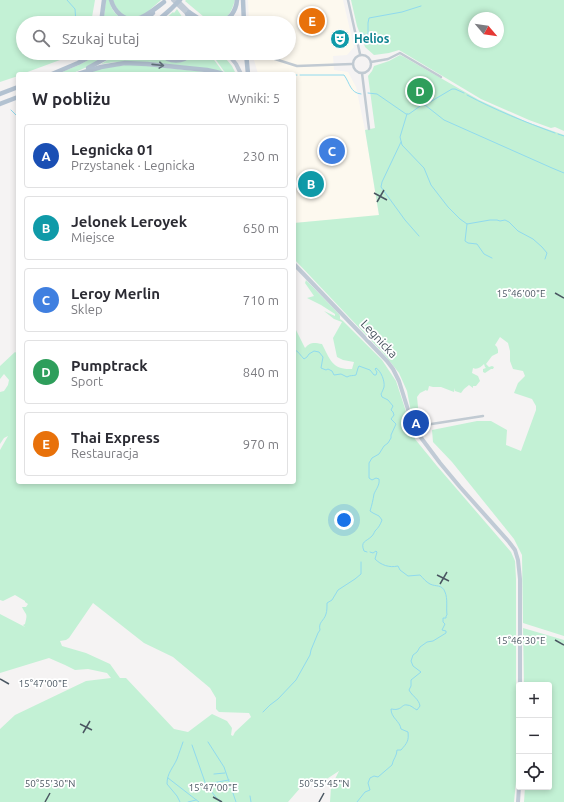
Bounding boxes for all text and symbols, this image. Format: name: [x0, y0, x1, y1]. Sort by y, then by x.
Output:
pin: E: [299, 6, 325, 36]
north arrow: [468, 12, 504, 48]
search box: [16, 16, 296, 60]
icon: search: [30, 27, 52, 49]
theatre icon: Helios: [329, 28, 351, 50]
text: Szukaj tutaj: [62, 30, 139, 47]
place label: Helios: [354, 32, 390, 45]
one-way arrow: [151, 62, 164, 69]
pin: D: [407, 76, 433, 106]
text: W pobliżu: [32, 89, 111, 108]
text: Wyniki: 5: [228, 91, 280, 105]
pin: C: [319, 136, 345, 166]
text: Legnicka 01: [71, 141, 154, 158]
text: A: [41, 149, 51, 163]
text: 230 m: [243, 149, 279, 163]
text: Przystanek · Legnicka: [71, 158, 195, 172]
pin: B: [298, 169, 324, 199]
text: Jelonek Leroyek: [71, 213, 187, 230]
text: B: [42, 221, 50, 235]
text: 650 m: [243, 221, 279, 235]
text: Miejsce: [71, 230, 115, 244]
text: Leroy Merlin: [71, 285, 160, 302]
text: 15°46'00"E: [496, 288, 546, 299]
text: C: [42, 293, 50, 307]
text: 710 m: [243, 293, 279, 307]
text: Sklep: [71, 302, 103, 316]
street label: Legnicka: [359, 317, 400, 360]
text: Pumptrack: [71, 357, 148, 374]
text: D: [41, 365, 51, 379]
text: 840 m: [243, 365, 279, 379]
text: Sport: [71, 374, 103, 388]
pin: A: [403, 408, 429, 438]
text: Thai Express: [71, 429, 160, 446]
text: E: [42, 437, 50, 451]
text: 970 m: [243, 437, 279, 451]
text: Restauracja: [71, 446, 139, 460]
your location: [334, 510, 354, 530]
text: 15°46'30"E: [496, 635, 546, 646]
text: 15°47'00"E: [18, 678, 68, 689]
map controls: [516, 682, 552, 790]
button: +: [516, 682, 552, 718]
button: −: [516, 718, 552, 754]
button: locate: [516, 754, 552, 790]
text: 50°55'30"N: [25, 778, 75, 789]
text: 50°55'45"N: [299, 778, 349, 789]
text: 15°47'00"E: [188, 782, 238, 793]

